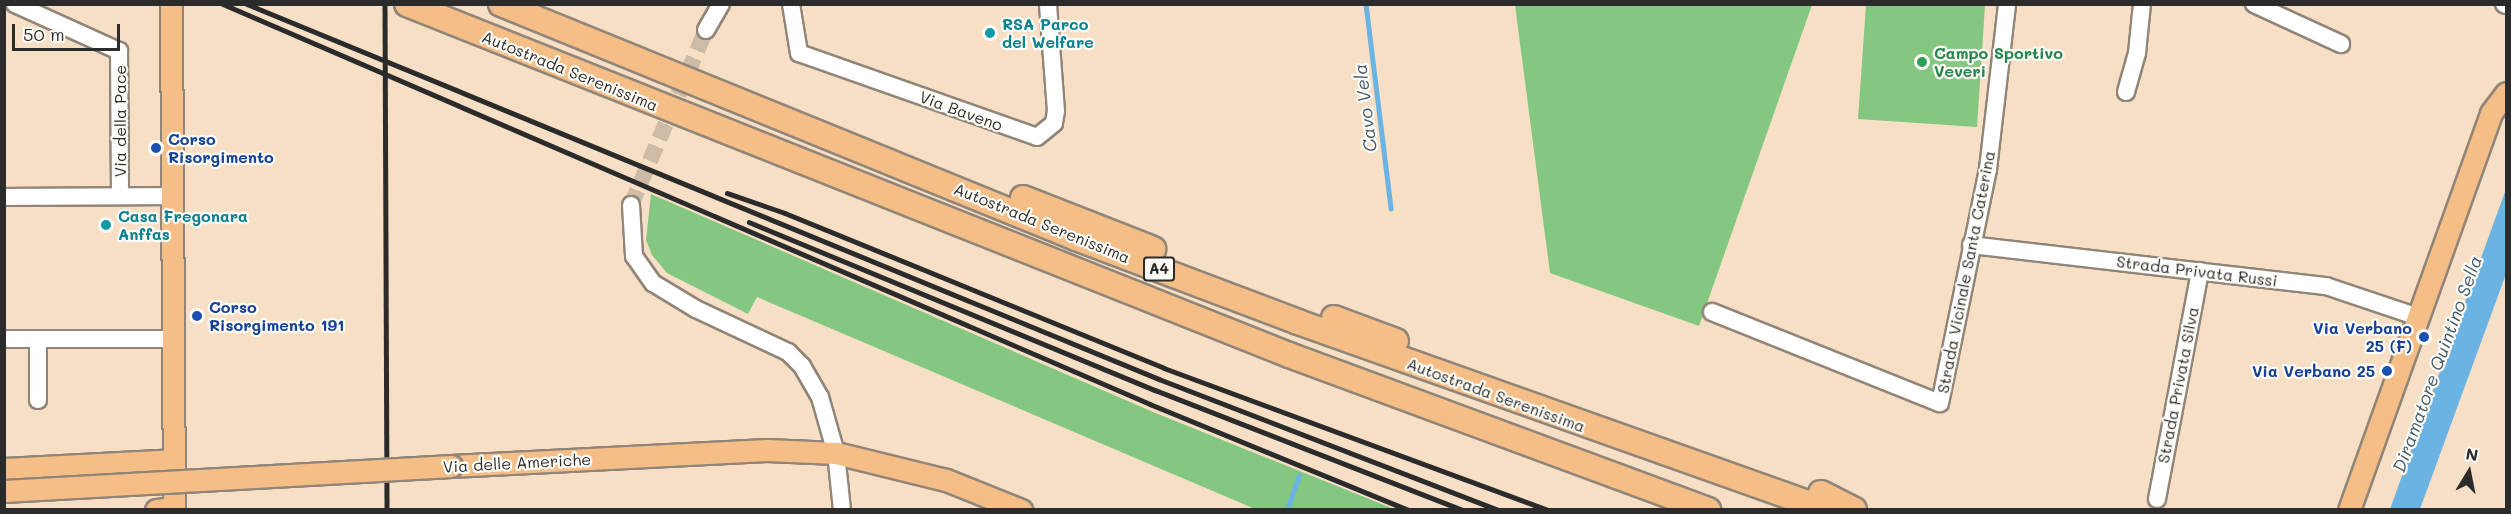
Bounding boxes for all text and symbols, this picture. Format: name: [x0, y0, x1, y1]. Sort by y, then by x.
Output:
scale bar: [15, 12, 123, 50]
place label: RSA Parco del Welfare: [1002, 14, 1094, 52]
text: 50 m: [23, 22, 65, 46]
marker: RSA Parco del Welfare: [983, 26, 997, 40]
street label: Autostrada Serenissima: [479, 27, 661, 115]
place label: Campo Sportivo Veveri: [1934, 43, 2063, 81]
marker: Campo Sportivo Veveri: [1915, 55, 1929, 69]
water label: Cavo Vela: [1349, 63, 1381, 153]
street label: Via della Pace: [110, 65, 130, 177]
street label: Via Baveno: [917, 87, 1005, 135]
place label: Corso Risorgimento: [168, 129, 274, 167]
marker: Corso Risorgimento: [149, 141, 163, 155]
street label: Strada Vicinale Santa Caterina: [1933, 149, 1999, 395]
street label: Autostrada Serenissima: [951, 179, 1133, 267]
place label: Casa Fregonara Anffas: [118, 206, 248, 244]
marker: Casa Fregonara Anffas: [99, 218, 113, 232]
street label: Strada Privata Russi: [2115, 252, 2279, 290]
water label: Diramatore Quintino Sella: [2388, 253, 2486, 475]
road number: A4: [1142, 257, 1176, 281]
place label: Corso Risorgimento 191: [209, 297, 344, 335]
street label: Strada Privata Silva: [2153, 305, 2203, 465]
marker: Corso Risorgimento 191: [190, 309, 204, 323]
place label: Via Verbano 25 (F): [2313, 318, 2412, 356]
marker: Via Verbano 25 (F): [2417, 330, 2431, 344]
street label: Autostrada Serenissima: [1404, 354, 1588, 436]
place label: Via Verbano 25: [2252, 361, 2375, 381]
marker: Via Verbano 25: [2380, 364, 2394, 378]
north arrow: [2439, 442, 2499, 502]
text: N: [2464, 442, 2480, 465]
street label: Via delle Americhe: [442, 450, 592, 476]

